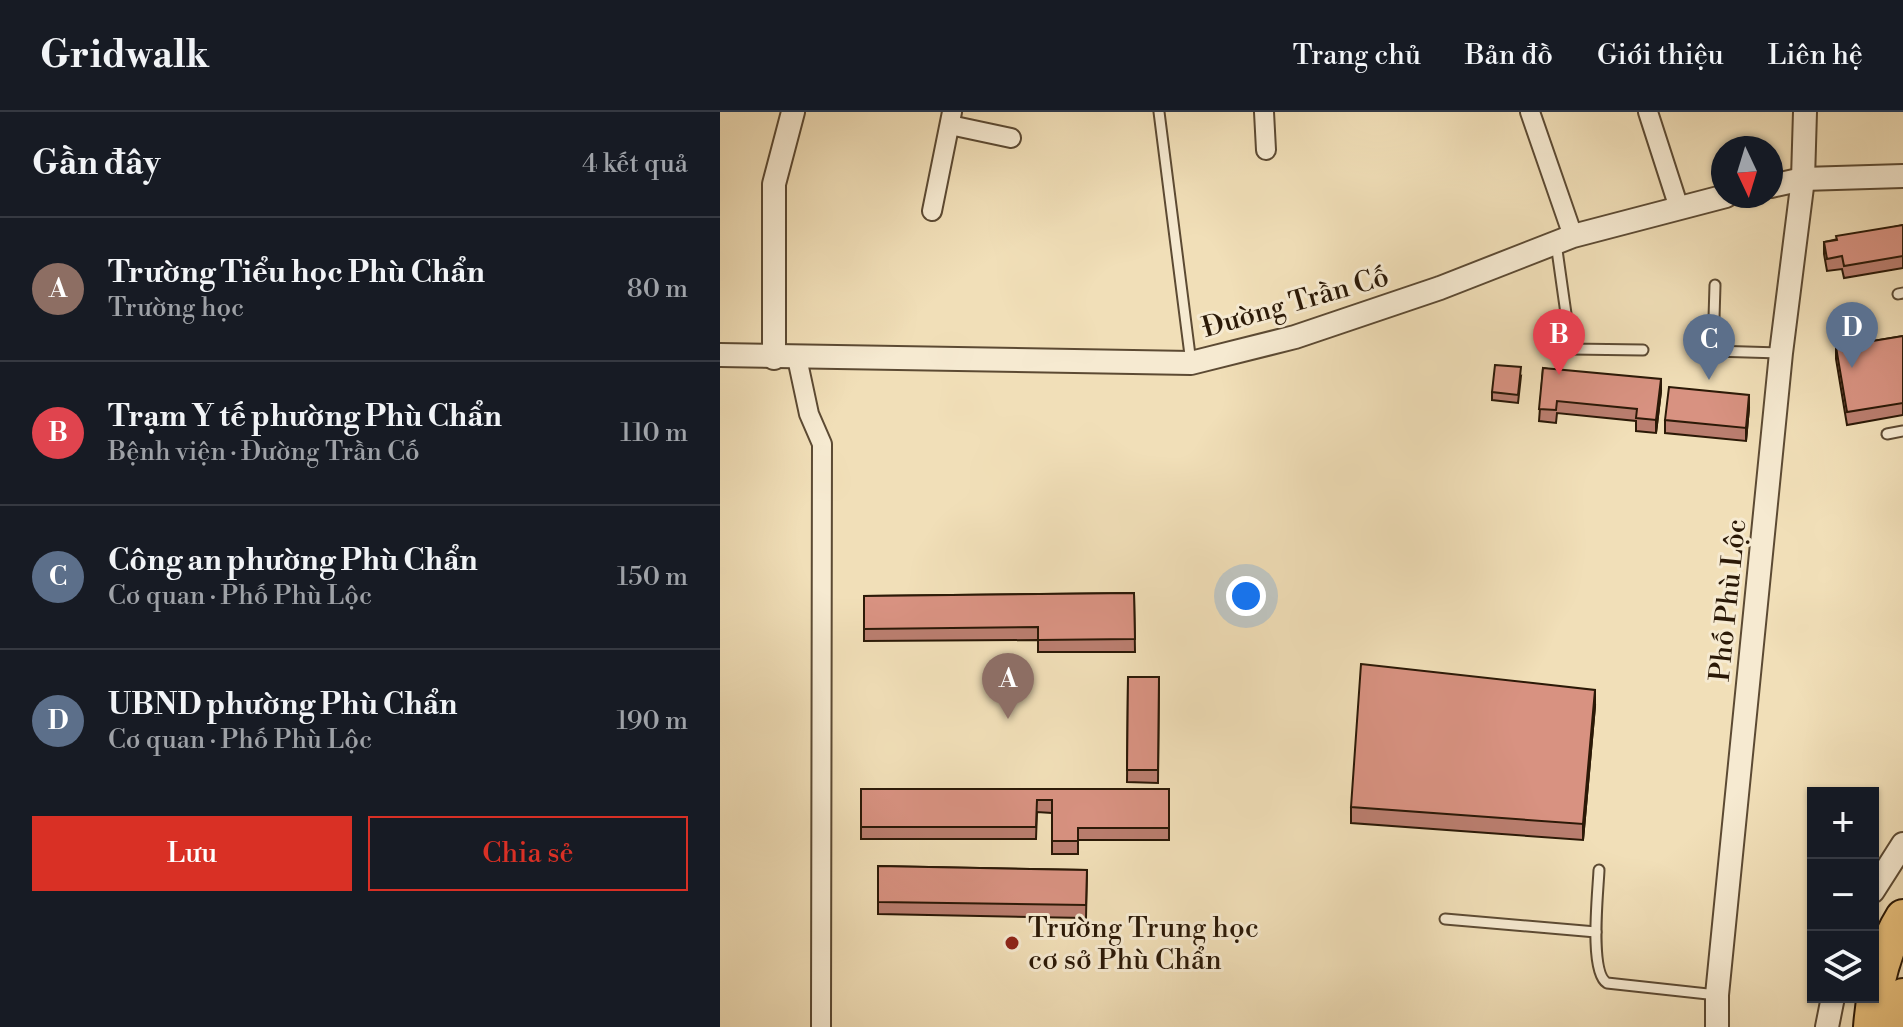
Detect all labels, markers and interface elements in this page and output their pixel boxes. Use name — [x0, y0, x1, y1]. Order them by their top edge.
text: Gridwalk — [40, 32, 209, 79]
text: Trang chủ — [1293, 38, 1421, 73]
text: Bản đồ — [1465, 38, 1553, 73]
text: Giới thiệu — [1597, 38, 1724, 73]
text: Liên hệ — [1768, 38, 1863, 73]
north arrow — [1711, 136, 1783, 208]
text: Gần đây — [32, 143, 160, 185]
text: 4 kết quả — [582, 148, 688, 180]
text: Trường Tiểu học Phù Chẩn — [108, 254, 485, 292]
street label: Đường Trần Cố — [1198, 259, 1393, 346]
text: A — [49, 273, 67, 305]
text: 80 m — [627, 273, 688, 305]
text: Trường học — [108, 292, 244, 324]
pin: D — [1826, 302, 1878, 368]
pin: B — [1533, 309, 1585, 375]
pin: C — [1683, 314, 1735, 380]
text: Trạm Y tế phường Phù Chẩn — [108, 398, 502, 436]
text: B — [48, 417, 68, 449]
text: 110 m — [620, 417, 688, 449]
text: Bệnh viện · Đường Trần Cố — [108, 436, 420, 468]
street label: Phố Phù Lộc — [1703, 517, 1754, 683]
text: Công an phường Phù Chẩn — [108, 542, 478, 580]
text: C — [49, 561, 67, 593]
text: 150 m — [617, 561, 688, 593]
your location — [1226, 576, 1266, 616]
text: Cơ quan · Phố Phù Lộc — [108, 580, 372, 612]
pin: A — [982, 653, 1034, 719]
text: UBND phường Phù Chẩn — [108, 686, 457, 724]
text: D — [48, 705, 68, 737]
text: 190 m — [617, 705, 688, 737]
text: Cơ quan · Phố Phù Lộc — [108, 724, 372, 756]
map controls — [1807, 787, 1879, 1003]
button: + — [1807, 787, 1879, 859]
button: Lưu — [32, 816, 352, 891]
button: Chia sẻ — [368, 816, 688, 891]
button: − — [1807, 859, 1879, 931]
place label: Trường Trung học cơ sở Phù Chẩn — [1028, 911, 1259, 978]
button: layers — [1807, 931, 1879, 1003]
marker: Trường Trung học cơ sở Phù Chẩn — [1003, 934, 1021, 952]

